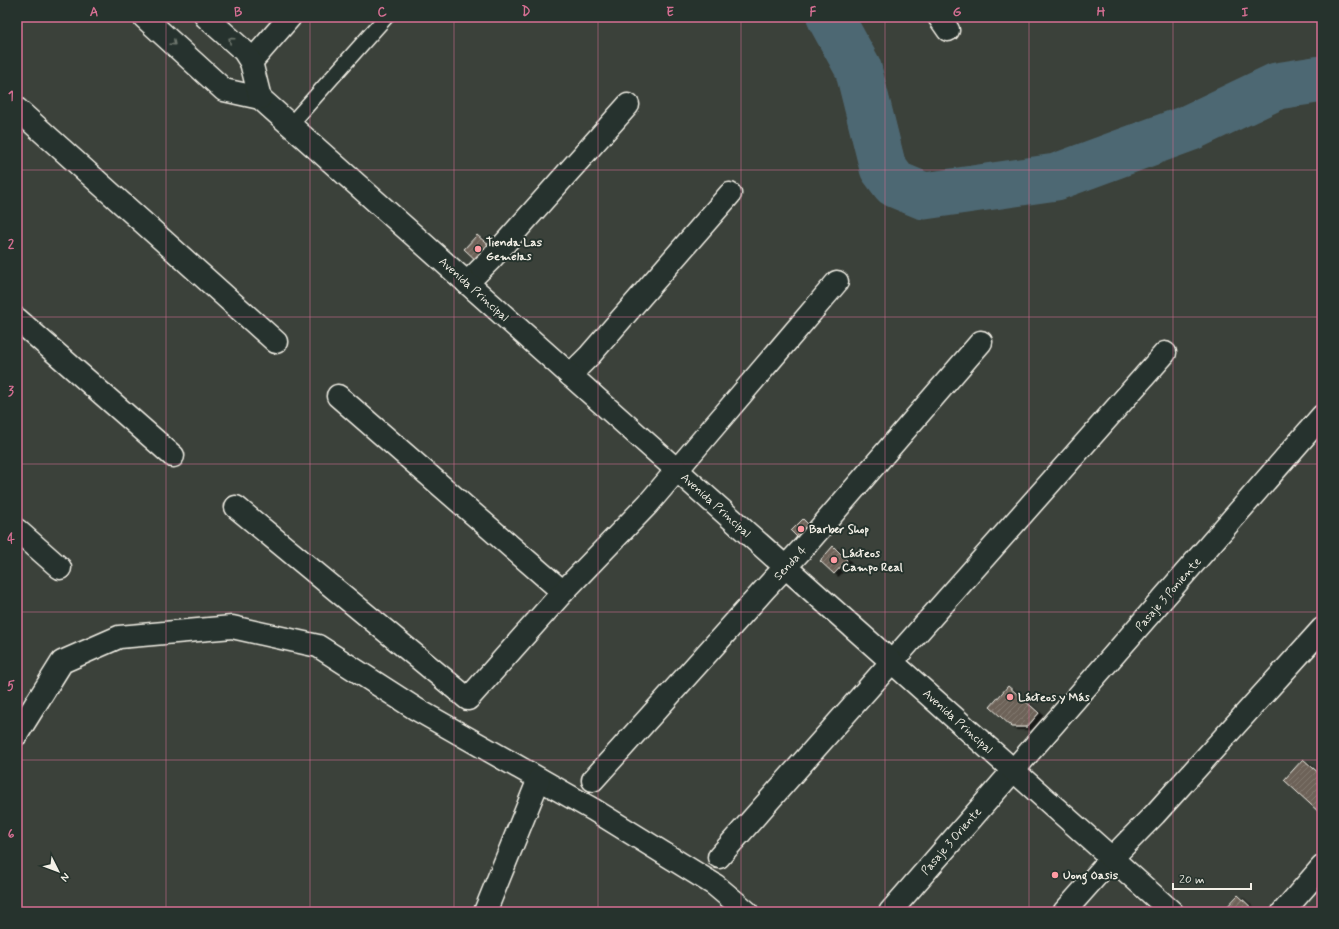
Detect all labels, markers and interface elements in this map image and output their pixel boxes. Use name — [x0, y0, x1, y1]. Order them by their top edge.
text: A — [90, 4, 98, 21]
text: B — [234, 4, 243, 21]
text: C — [377, 4, 387, 21]
text: D — [522, 4, 531, 21]
text: E — [666, 4, 674, 21]
text: F — [810, 4, 817, 21]
text: G — [953, 4, 962, 21]
text: H — [1097, 4, 1106, 21]
text: I — [1242, 4, 1249, 21]
one-way arrow — [228, 37, 236, 44]
one-way arrow — [168, 39, 176, 46]
text: 1 — [8, 88, 14, 105]
place label: Tienda Las Gemelas — [486, 235, 543, 265]
text: 2 — [8, 236, 15, 253]
marker: Tienda Las Gemelas — [473, 244, 483, 254]
street label: Avenida Principal — [435, 254, 512, 325]
text: 3 — [8, 383, 14, 400]
street label: Avenida Principal — [677, 470, 754, 541]
place label: Barber Shop — [809, 522, 869, 538]
marker: Barber Shop — [796, 524, 806, 534]
text: 4 — [7, 531, 15, 548]
street label: Senda 4 — [771, 543, 811, 584]
place label: Lácteos Campo Real — [842, 546, 903, 576]
street label: Pasaje 3 Poniente — [1132, 554, 1205, 635]
marker: Lácteos Campo Real — [829, 555, 839, 565]
text: 5 — [7, 678, 15, 695]
street label: Avenida Principal — [919, 686, 996, 757]
place label: Lácteos y Más — [1018, 690, 1090, 706]
marker: Lácteos y Más — [1005, 692, 1015, 702]
street label: Pasaje 3 Oriente — [918, 804, 986, 879]
text: 6 — [8, 826, 15, 843]
north arrow — [38, 851, 78, 891]
scale bar — [1173, 865, 1251, 891]
place label: Uong Oasis — [1063, 868, 1119, 885]
text: N — [57, 870, 72, 884]
marker: Uong Oasis — [1050, 870, 1060, 880]
text: 20 m — [1179, 872, 1205, 888]

